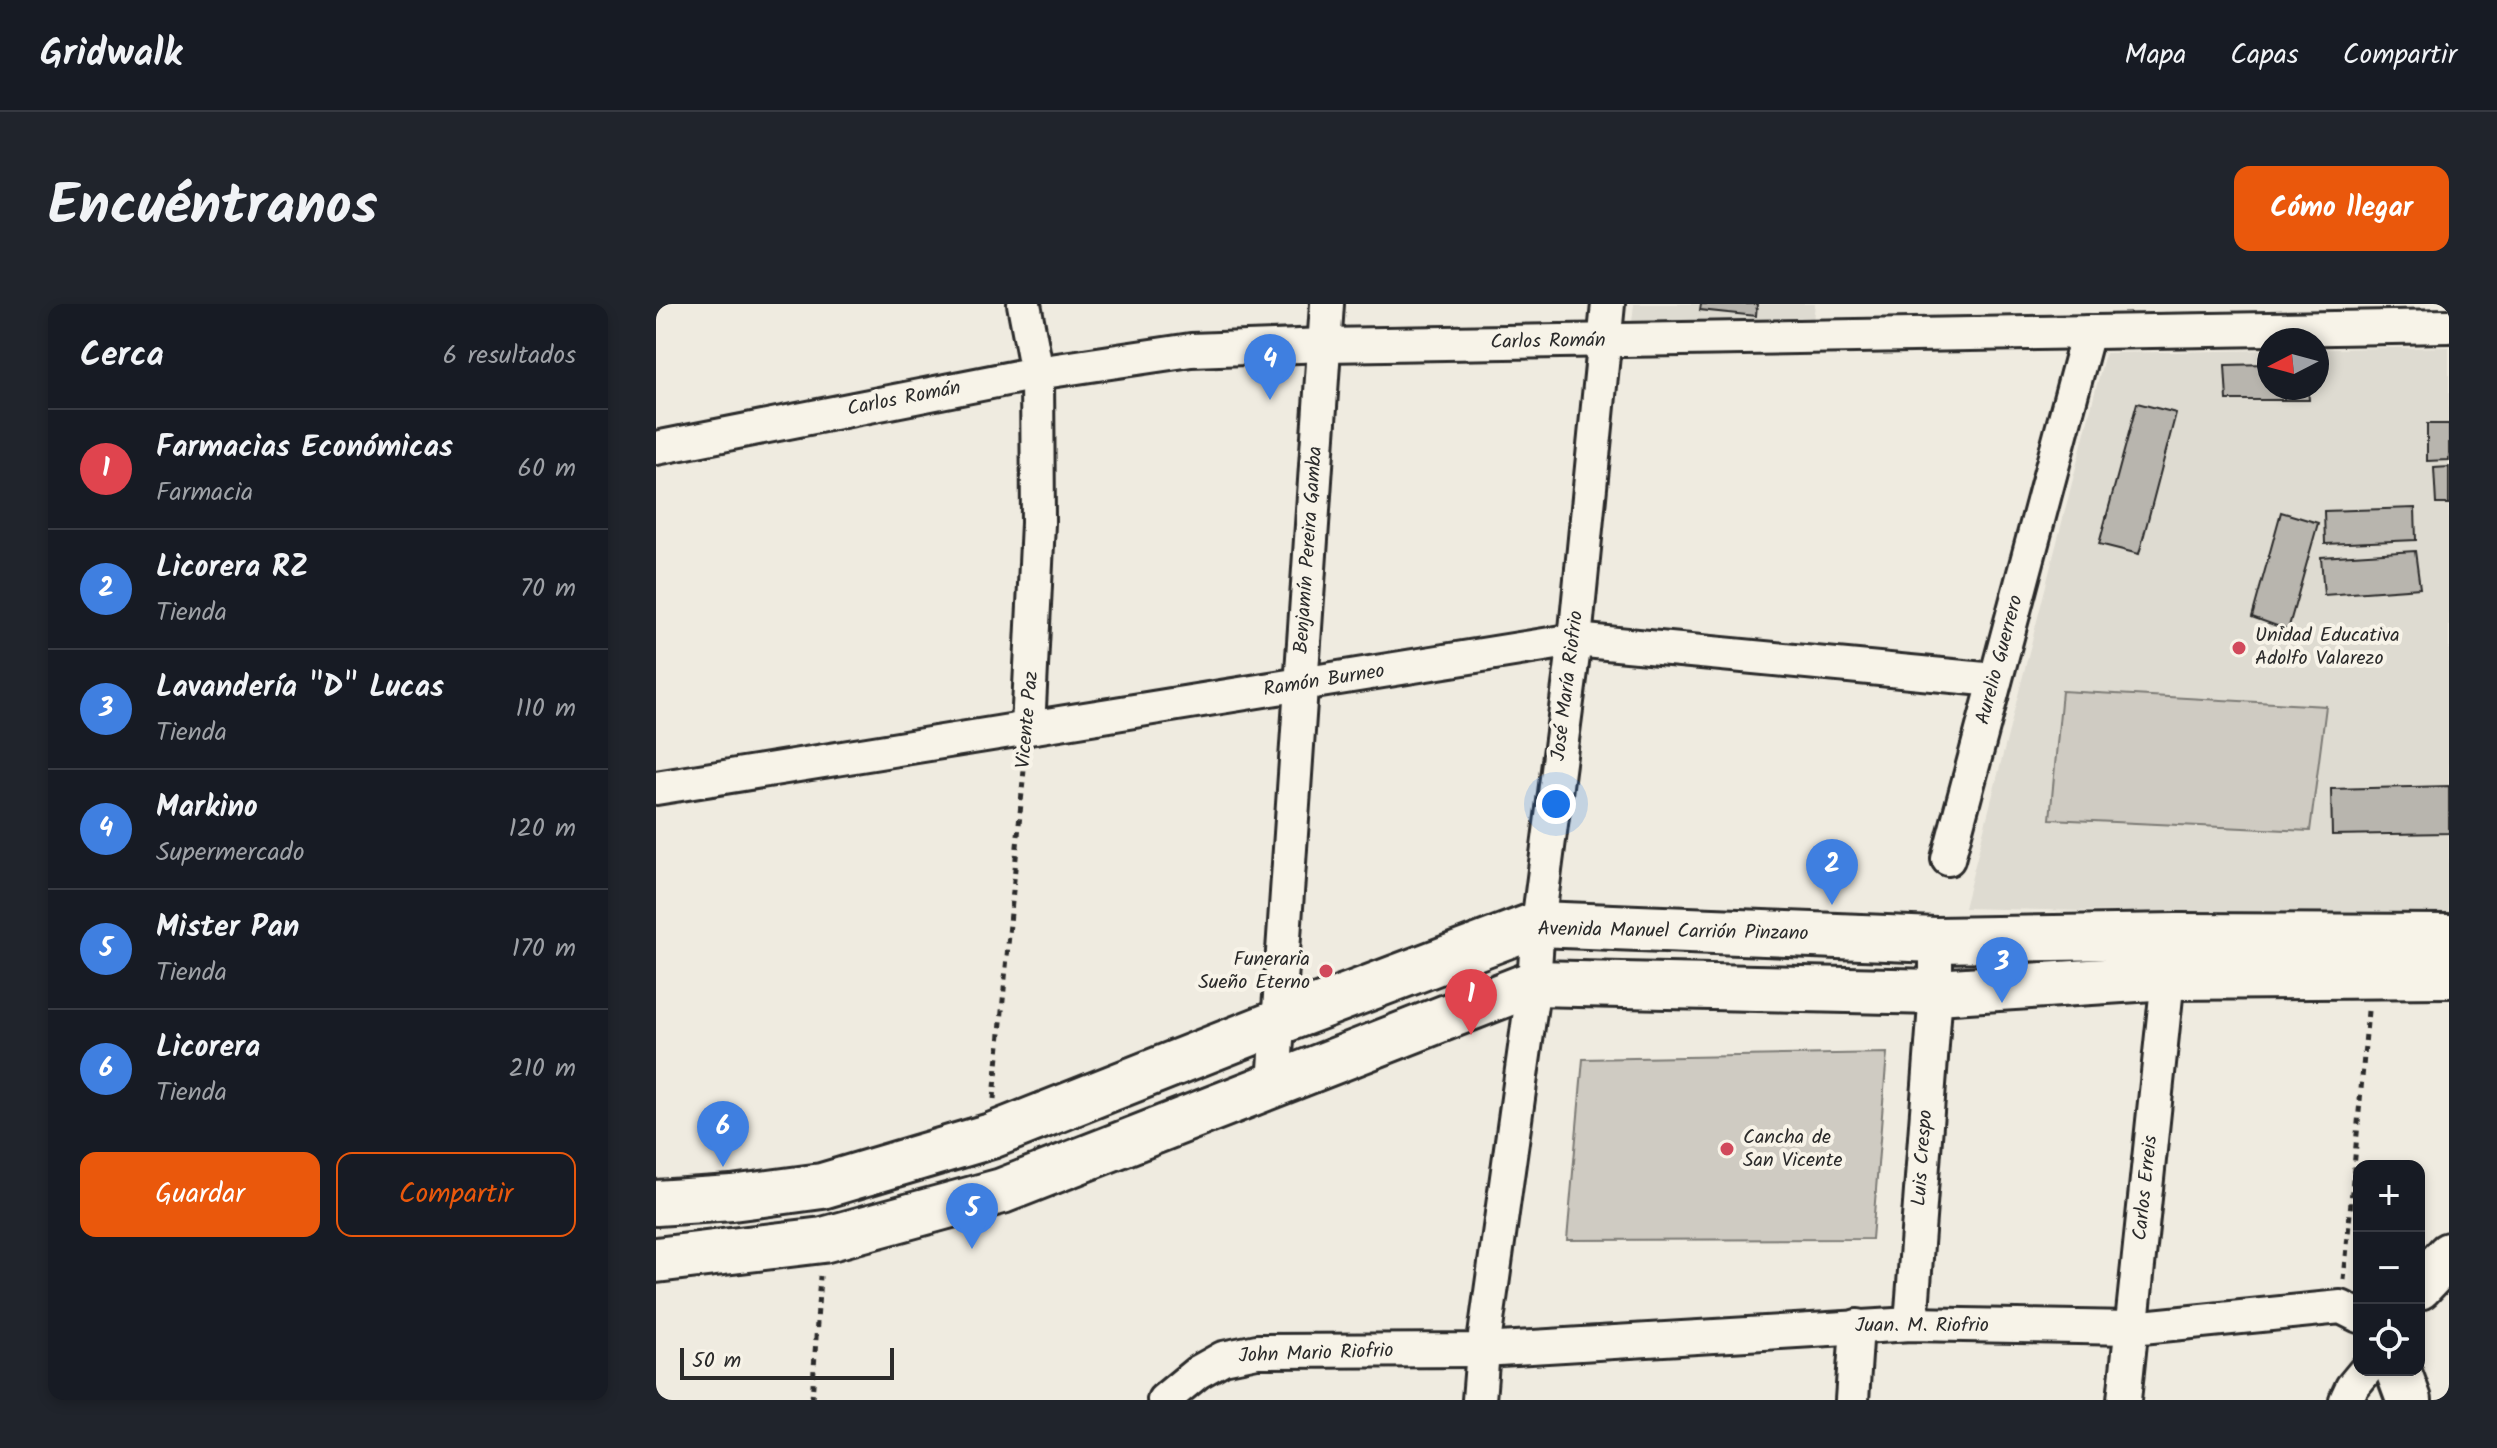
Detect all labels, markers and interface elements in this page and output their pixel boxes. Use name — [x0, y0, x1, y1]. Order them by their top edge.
text: Gridwalk — [40, 25, 182, 85]
text: Mapa — [2125, 33, 2186, 78]
text: Capas — [2230, 33, 2299, 78]
text: Compartir — [2343, 33, 2457, 78]
text: Encuéntranos — [48, 163, 378, 253]
button: Cómo llegar — [2234, 166, 2449, 251]
street label: Carlos Román — [1490, 325, 1606, 359]
north arrow — [2257, 328, 2329, 400]
text: Cerca — [80, 329, 164, 383]
pin: 4 — [1244, 334, 1296, 400]
text: 6 resultados — [443, 335, 576, 377]
street label: Carlos Román — [844, 372, 964, 426]
text: Farmacias Económicas — [156, 424, 453, 472]
street label: Benjamín Pereira Gamba — [1286, 445, 1332, 655]
text: 1 — [102, 448, 110, 490]
text: 60 m — [517, 448, 576, 490]
text: Farmacia — [156, 472, 253, 514]
text: Licorera RZ — [156, 544, 309, 592]
text: 2 — [98, 568, 114, 610]
text: 70 m — [520, 568, 576, 610]
text: Tienda — [156, 592, 227, 634]
street label: Aurelio Guerrero — [1967, 592, 2033, 728]
street label: José María Riofrio — [1543, 609, 1593, 763]
place label: Unidad Educativa Adolfo Valarezo — [2255, 620, 2400, 675]
marker: Unidad Educativa Adolfo Valarezo — [2230, 639, 2248, 657]
street label: Ramón Burneo — [1261, 656, 1387, 706]
text: Lavandería "D" Lucas — [156, 664, 444, 712]
street label: Vicente Paz — [1008, 670, 1048, 770]
text: 3 — [99, 688, 113, 730]
text: 110 m — [516, 688, 576, 730]
text: Tienda — [156, 712, 227, 754]
text: Markino — [156, 784, 258, 832]
your location — [1536, 784, 1576, 824]
text: 4 — [99, 808, 113, 850]
text: 120 m — [509, 808, 576, 850]
text: Supermercado — [156, 832, 305, 874]
pin: 2 — [1806, 839, 1858, 905]
text: Mister Pan — [156, 904, 299, 952]
street label: Avenida Manuel Carrión Pinzano — [1537, 914, 1809, 950]
text: 5 — [99, 928, 113, 970]
text: 170 m — [512, 928, 576, 970]
pin: 3 — [1976, 937, 2028, 1003]
place label: Funeraria Sueño Eterno — [1198, 944, 1310, 999]
text: Tienda — [156, 952, 227, 994]
marker: Funeraria Sueño Eterno — [1317, 962, 1335, 980]
pin: 1 — [1445, 969, 1497, 1035]
text: Licorera — [156, 1024, 260, 1072]
text: 6 — [99, 1048, 113, 1090]
text: 210 m — [509, 1048, 576, 1090]
text: Tienda — [156, 1072, 227, 1114]
pin: 6 — [697, 1101, 749, 1167]
street label: Luis Crespo — [1904, 1109, 1942, 1207]
place label: Cancha de San Vicente — [1743, 1122, 1842, 1177]
street label: Carlos Erreis — [2125, 1133, 2167, 1242]
marker: Cancha de San Vicente — [1718, 1140, 1736, 1158]
button: Guardar — [80, 1152, 320, 1237]
button: Compartir — [336, 1152, 576, 1237]
map controls — [2353, 1160, 2425, 1376]
button: + — [2353, 1160, 2425, 1232]
pin: 5 — [946, 1183, 998, 1249]
button: − — [2353, 1232, 2425, 1304]
button: locate — [2353, 1304, 2425, 1376]
street label: Juan. M. Riofrio — [1855, 1310, 1989, 1342]
street label: John Mario Riofrio — [1238, 1335, 1394, 1373]
scale bar — [680, 1344, 894, 1380]
text: 50 m — [692, 1344, 741, 1379]

